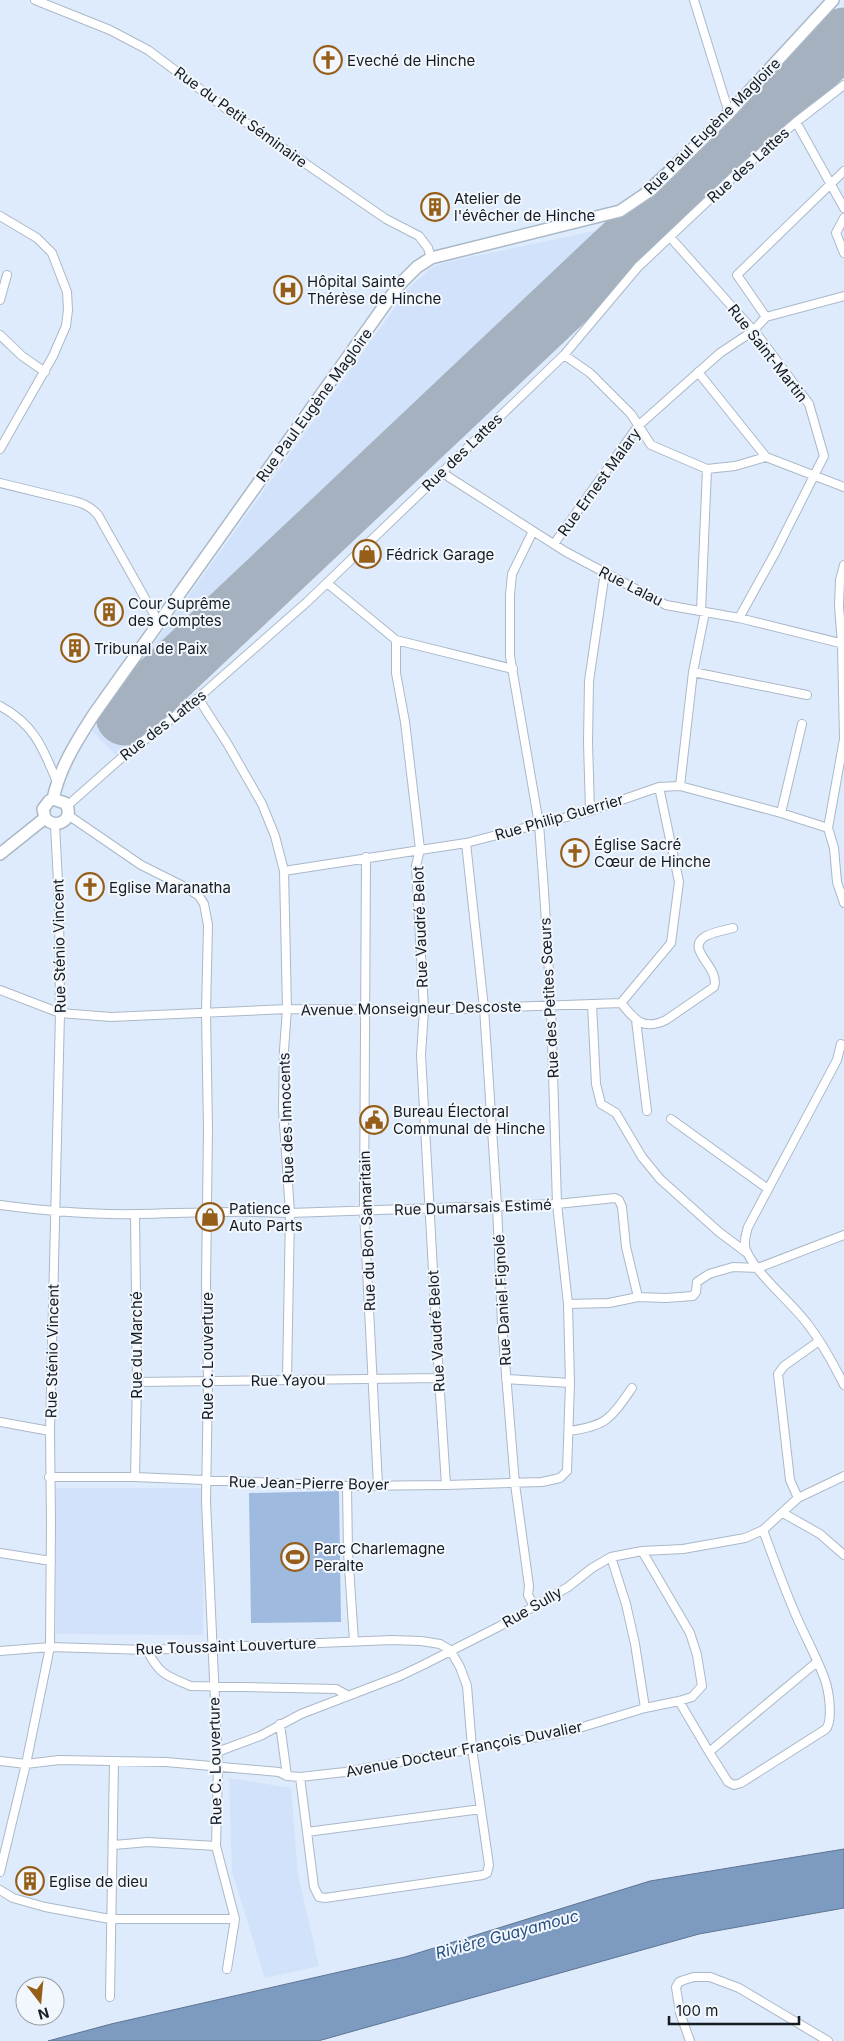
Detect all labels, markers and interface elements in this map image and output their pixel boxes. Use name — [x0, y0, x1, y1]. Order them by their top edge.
church icon: Eveché de Hinche — [313, 45, 343, 75]
place label: Eveché de Hinche — [347, 51, 475, 70]
street label: Rue Paul Eugène Magloire — [640, 54, 784, 198]
street label: Rue du Petit Séminaire — [171, 62, 311, 172]
street label: Rue des Lattes — [703, 123, 793, 207]
place label: Atelier de l'évêcher de Hinche — [454, 189, 595, 225]
building icon: Atelier de l'évêcher de Hinche — [420, 192, 450, 222]
place label: Hôpital Sainte Thérèse de Hinche — [307, 272, 441, 308]
hospital icon: Hôpital Sainte Thérèse de Hinche — [273, 275, 303, 305]
street label: Rue Saint-Martin — [724, 300, 812, 406]
street label: Rue Paul Eugène Magloire — [252, 324, 376, 486]
street label: Rue des Lattes — [418, 409, 506, 495]
street label: Rue Ernest Malary — [553, 424, 645, 540]
shop icon: Fédrick Garage — [352, 539, 382, 569]
place label: Fédrick Garage — [386, 545, 494, 564]
street label: Rue Lalau — [596, 562, 666, 610]
place label: Cour Suprême des Comptes — [128, 594, 230, 630]
building icon: Cour Suprême des Comptes — [94, 597, 124, 627]
building icon: Tribunal de Paix — [60, 633, 90, 663]
place label: Tribunal de Paix — [94, 639, 208, 658]
street label: Rue des Lattes — [116, 685, 210, 765]
street label: Rue Philip Guerrier — [493, 789, 626, 844]
place label: Église Sacré Cœur de Hinche — [594, 835, 711, 871]
church icon: Église Sacré Cœur de Hinche — [560, 838, 590, 868]
street label: Rue Vaudré Belot — [408, 866, 432, 988]
church icon: Eglise Maranatha — [75, 872, 105, 902]
place label: Eglise Maranatha — [109, 878, 231, 897]
street label: Rue Sténio Vincent — [48, 879, 70, 1013]
street label: Rue des Petites Sœurs — [535, 917, 563, 1079]
street label: Avenue Monseigneur Descoste — [301, 997, 521, 1019]
street label: Rue des Innocents — [274, 1052, 298, 1184]
place label: Bureau Électoral Communal de Hinche — [393, 1102, 545, 1138]
public building icon: Bureau Électoral Communal de Hinche — [359, 1105, 389, 1135]
street label: Rue du Bon Samaritain — [355, 1150, 379, 1312]
street label: Rue Dumarsais Estimé — [394, 1195, 552, 1219]
place label: Patience Auto Parts — [229, 1199, 303, 1235]
shop icon: Patience Auto Parts — [195, 1202, 225, 1232]
street label: Rue Daniel Fignolé — [489, 1234, 515, 1366]
street label: Rue Vaudré Belot — [423, 1269, 449, 1392]
street label: Rue Sténio Vincent — [41, 1284, 63, 1418]
street label: Rue du Marché — [127, 1291, 146, 1399]
street label: Rue C. Louverture — [198, 1292, 217, 1420]
street label: Rue Yayou — [250, 1370, 326, 1390]
street label: Rue Jean-Pierre Boyer — [229, 1472, 390, 1494]
place label: Parc Charlemagne Peralte — [314, 1539, 445, 1575]
sports icon: Parc Charlemagne Peralte — [280, 1542, 310, 1572]
street label: Rue Sully — [499, 1582, 566, 1632]
street label: Rue Toussaint Louverture — [135, 1633, 317, 1659]
street label: Rue C. Louverture — [204, 1697, 226, 1825]
street label: Avenue Docteur François Duvalier — [344, 1717, 584, 1781]
building icon: Eglise de dieu — [15, 1866, 45, 1896]
place label: Eglise de dieu — [49, 1872, 148, 1891]
water label: Rivière Guayamouc — [433, 1905, 581, 1963]
north arrow — [15, 1976, 65, 2026]
scale bar — [669, 1994, 799, 2026]
text: 100 m — [676, 2001, 718, 2020]
text: N — [36, 2004, 51, 2024]

